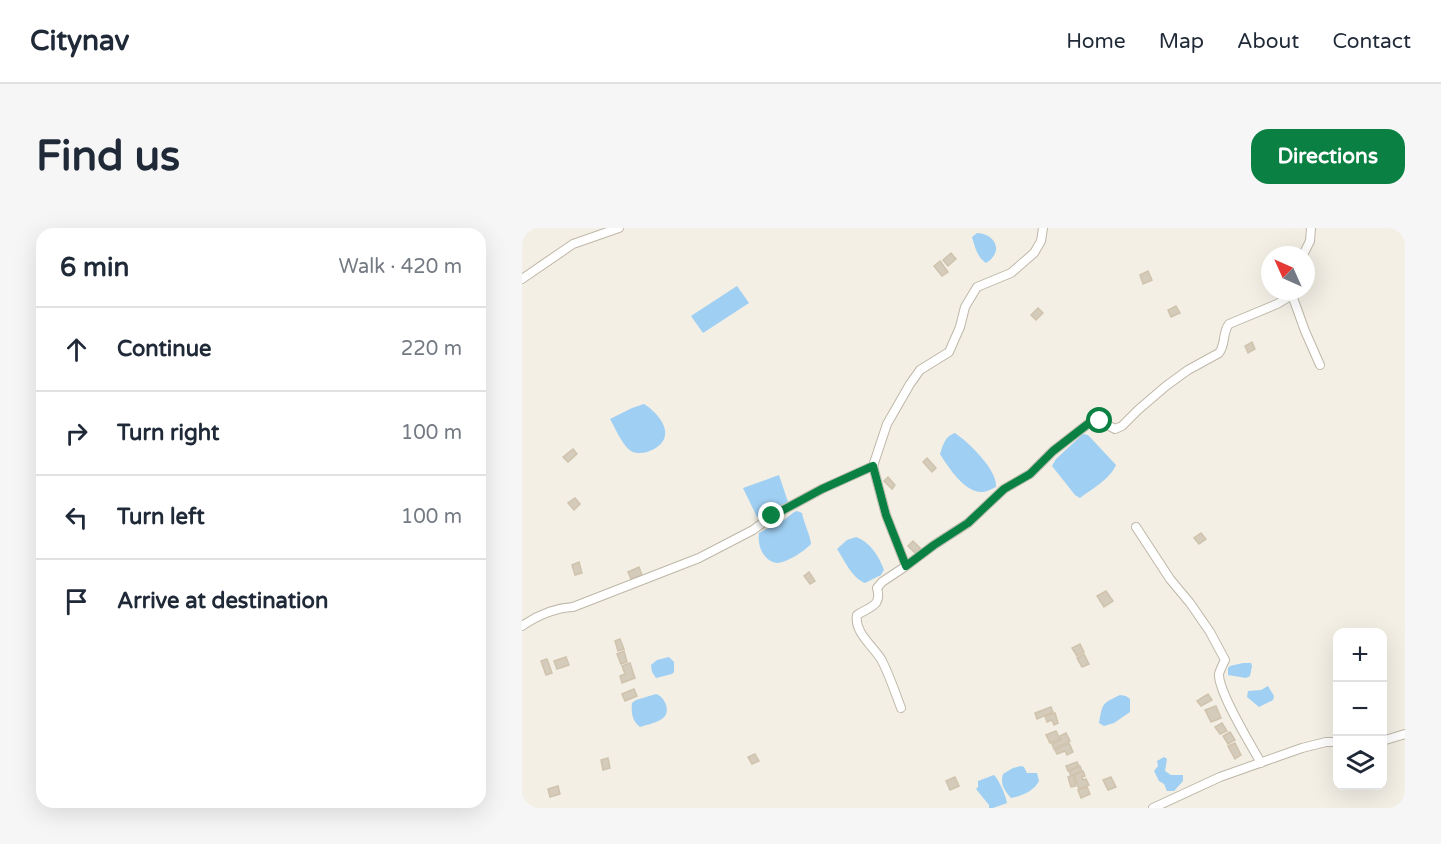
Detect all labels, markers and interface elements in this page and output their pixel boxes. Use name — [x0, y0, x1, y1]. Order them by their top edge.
text: Citynav — [30, 24, 129, 58]
text: Home — [1066, 29, 1126, 54]
text: Map — [1159, 29, 1204, 54]
text: About — [1237, 29, 1299, 54]
text: Contact — [1332, 29, 1411, 54]
button: Directions — [1251, 129, 1405, 184]
text: Find us — [36, 131, 180, 182]
north arrow — [1261, 246, 1315, 300]
text: 6 min — [60, 252, 129, 283]
text: Walk · 420 m — [339, 255, 462, 279]
icon: ahead — [60, 333, 93, 366]
text: Continue — [117, 336, 212, 362]
text: 220 m — [401, 337, 462, 361]
route start — [1086, 407, 1112, 433]
icon: right — [60, 417, 93, 450]
text: Turn right — [117, 420, 219, 446]
text: 100 m — [401, 421, 462, 445]
icon: left — [60, 501, 93, 534]
route end — [758, 502, 784, 528]
text: Turn left — [117, 504, 205, 530]
text: 100 m — [401, 505, 462, 529]
icon: arrive — [60, 585, 93, 618]
text: Arrive at destination — [117, 588, 328, 614]
map controls — [1333, 628, 1387, 790]
button: + — [1333, 628, 1387, 682]
button: − — [1333, 682, 1387, 736]
button: layers — [1333, 736, 1387, 790]

